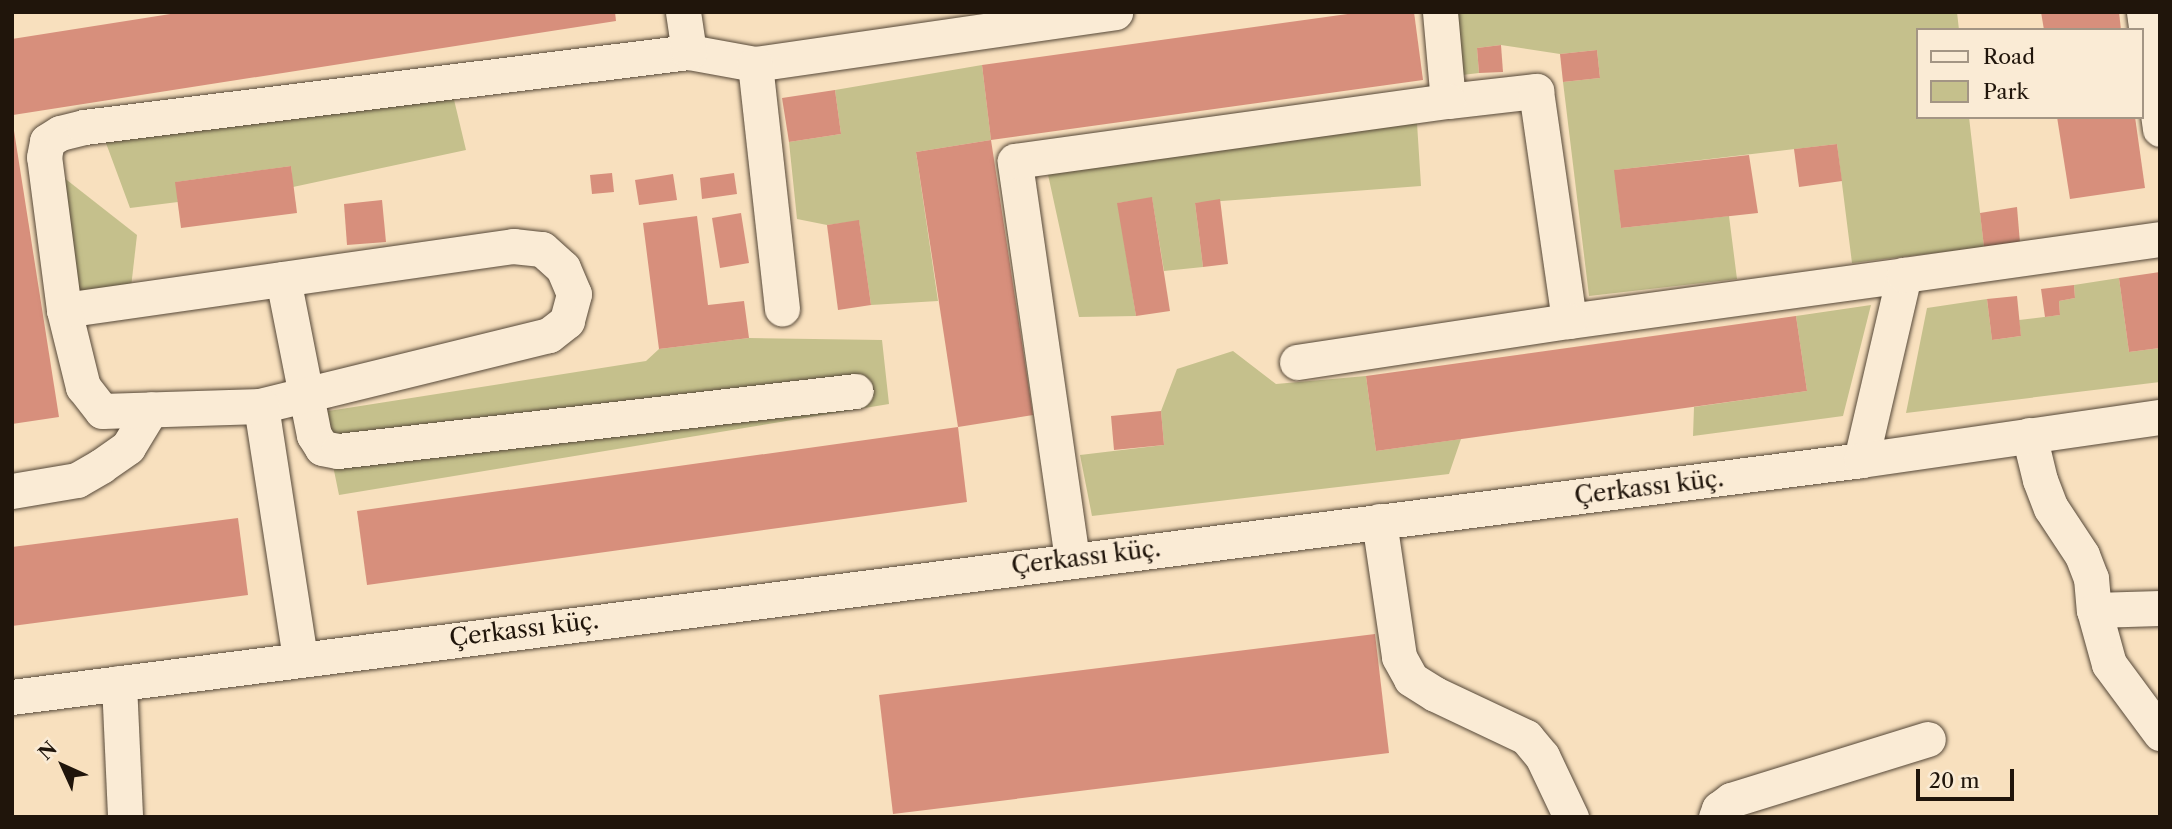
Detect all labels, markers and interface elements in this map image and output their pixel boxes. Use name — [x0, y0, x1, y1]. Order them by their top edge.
legend — [1916, 28, 2144, 119]
text: Road — [1983, 44, 2035, 69]
text: Park — [1983, 79, 2029, 104]
street label: Çerkassı küç. — [1573, 464, 1725, 510]
street label: Çerkassı küç. — [1010, 534, 1162, 580]
street label: Çerkassı küç. — [448, 606, 600, 652]
north arrow — [28, 731, 98, 801]
text: N — [34, 737, 62, 765]
scale bar — [1920, 756, 2018, 800]
text: 20 m — [1929, 768, 1980, 793]

